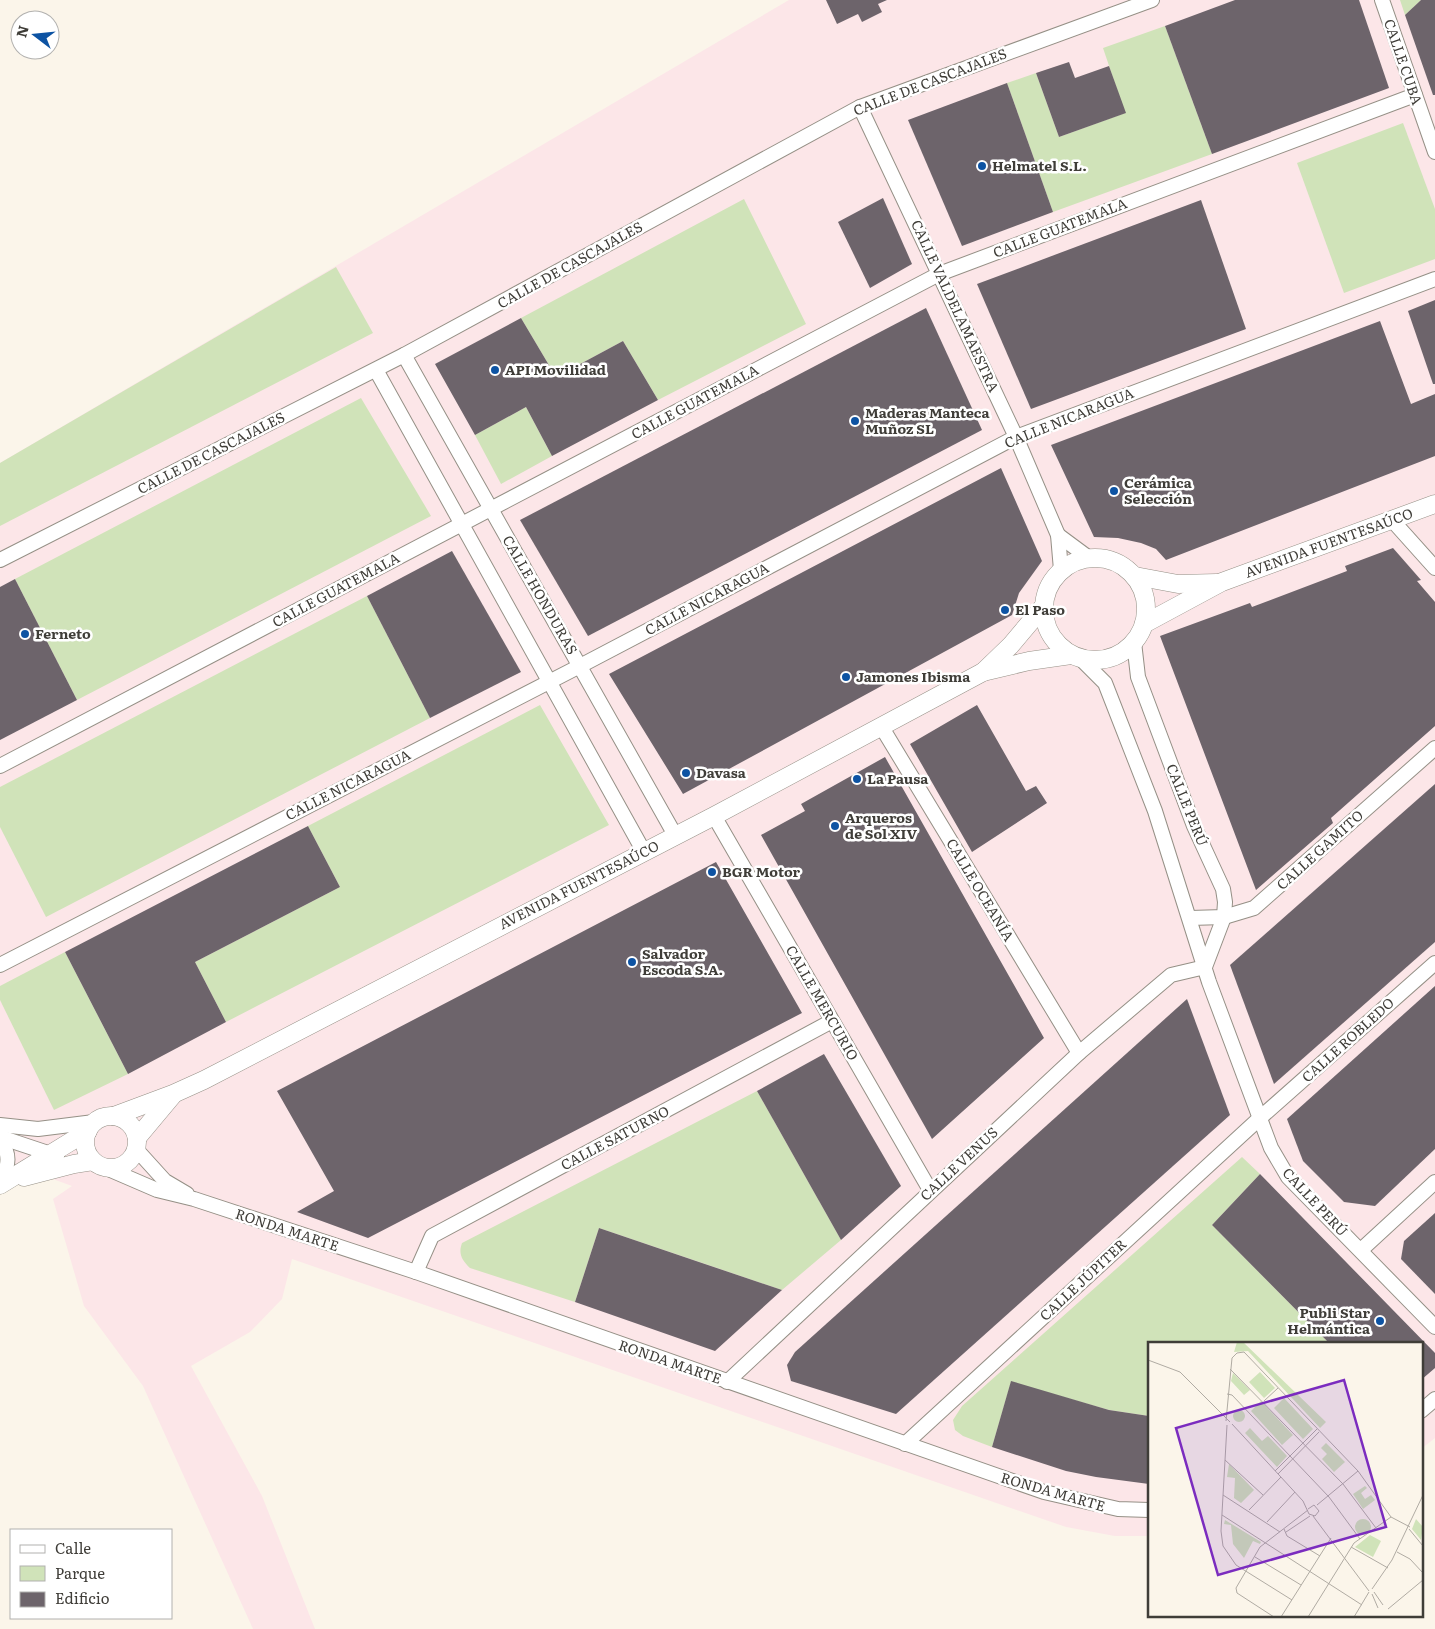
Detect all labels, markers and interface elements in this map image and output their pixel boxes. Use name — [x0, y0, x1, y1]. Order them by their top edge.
north arrow — [10, 10, 60, 60]
street label: CALLE CUBA — [1380, 16, 1428, 108]
text: N — [10, 22, 33, 40]
street label: CALLE DE CASCAJALES — [850, 43, 1009, 120]
place label: Helmatel S.L. — [992, 155, 1087, 175]
marker: Helmatel S.L. — [976, 160, 988, 172]
street label: CALLE GUATEMALA — [990, 192, 1130, 262]
street label: CALLE DE CASCAJALES — [493, 216, 646, 312]
street label: CALLE VALDELAMAESTRA — [907, 216, 1005, 396]
place label: API Movilidad — [505, 359, 606, 379]
street label: CALLE GUATEMALA — [627, 359, 762, 443]
marker: API Movilidad — [489, 364, 501, 376]
street label: CALLE NICARAGUA — [1001, 382, 1137, 452]
place label: Maderas Manteca Muñoz SL — [865, 402, 990, 438]
street label: CALLE DE CASCAJALES — [133, 406, 288, 498]
marker: Maderas Manteca Muñoz SL — [849, 415, 861, 427]
place label: Cerámica Selección — [1124, 472, 1193, 508]
marker: Cerámica Selección — [1108, 485, 1120, 497]
street label: AVENIDA FUENTESAÚCO — [1242, 502, 1415, 582]
street label: CALLE HONDURAS — [499, 531, 583, 658]
street label: CALLE GUATEMALA — [268, 547, 403, 631]
street label: CALLE NICARAGUA — [641, 557, 773, 639]
place label: El Paso — [1015, 599, 1065, 619]
marker: El Paso — [999, 604, 1011, 616]
place label: Ferneto — [35, 623, 91, 643]
marker: Ferneto — [19, 628, 31, 640]
place label: Jamones Ibisma — [856, 666, 971, 686]
marker: Jamones Ibisma — [840, 671, 852, 683]
street label: CALLE NICARAGUA — [282, 744, 414, 824]
street label: CALLE PERÚ — [1162, 760, 1214, 849]
place label: Davasa — [696, 762, 747, 782]
marker: Davasa — [680, 767, 692, 779]
place label: La Pausa — [867, 768, 929, 788]
marker: La Pausa — [851, 773, 863, 785]
street label: CALLE GAMITO — [1271, 805, 1367, 894]
place label: Arqueros de Sol XIV — [845, 807, 917, 843]
marker: Arqueros de Sol XIV — [829, 820, 841, 832]
street label: CALLE OCEANÍA — [942, 834, 1020, 945]
street label: AVENIDA FUENTESAÚCO — [495, 835, 662, 933]
place label: BGR Motor — [722, 861, 800, 881]
marker: BGR Motor — [706, 866, 718, 878]
street label: CALLE MERCURIO — [782, 941, 864, 1064]
place label: Salvador Escoda S.A. — [642, 943, 723, 979]
marker: Salvador Escoda S.A. — [626, 956, 638, 968]
street label: CALLE ROBLEDO — [1297, 992, 1398, 1086]
street label: CALLE SATURNO — [557, 1100, 672, 1174]
street label: CALLE VENUS — [915, 1122, 1002, 1205]
street label: CALLE PERÚ — [1279, 1163, 1353, 1240]
street label: RONDA MARTE — [233, 1203, 342, 1255]
street label: CALLE JÚPITER — [1035, 1234, 1130, 1325]
place label: Publi Star Helmántica — [1287, 1302, 1371, 1338]
marker: Publi Star Helmántica — [1374, 1315, 1386, 1327]
street label: RONDA MARTE — [616, 1334, 725, 1388]
inset map — [1148, 1342, 1422, 1616]
street label: RONDA MARTE — [999, 1467, 1108, 1516]
legend — [10, 1529, 172, 1619]
text: Calle — [55, 1536, 91, 1559]
text: Parque — [55, 1561, 105, 1584]
text: Edificio — [55, 1586, 110, 1609]

